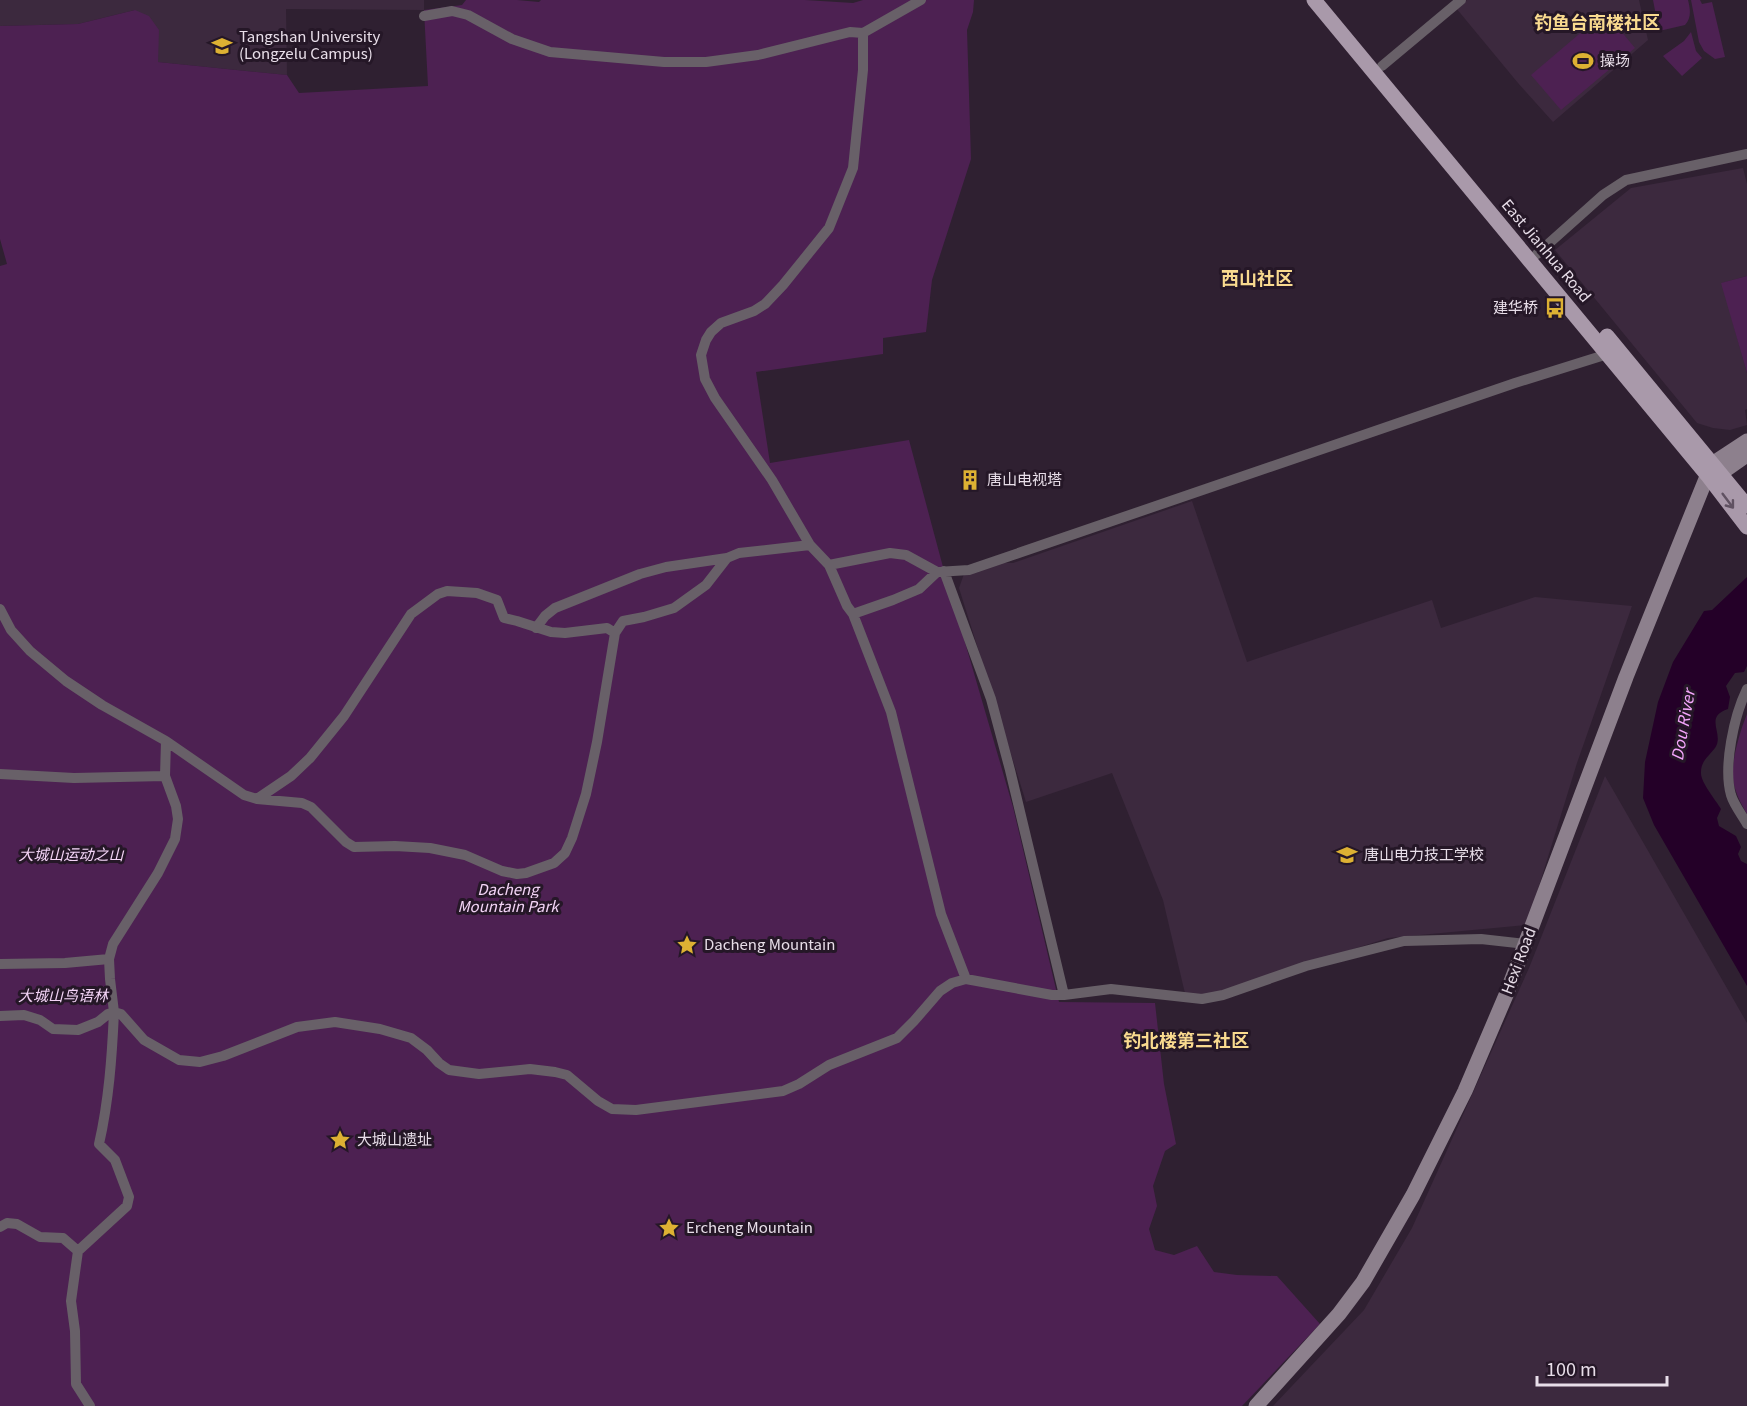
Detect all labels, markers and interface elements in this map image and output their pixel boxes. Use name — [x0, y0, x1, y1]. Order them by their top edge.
district label: 钓鱼台南楼社区 — [1534, 8, 1660, 34]
place label: Tangshan University (Longzelu Campus) — [239, 25, 380, 63]
school or university icon: Tangshan University (Longzelu Campus) — [210, 34, 234, 58]
sports icon: 操场 — [1571, 49, 1595, 73]
place label: 操场 — [1600, 49, 1630, 70]
street label: East Jianhua Road — [1498, 194, 1597, 306]
district label: 西山社区 — [1221, 264, 1293, 290]
place label: 建华桥 — [1493, 296, 1538, 317]
bus stop icon: 建华桥 — [1543, 296, 1567, 320]
building icon: 唐山电视塔 — [958, 468, 982, 492]
place label: 唐山电视塔 — [987, 468, 1062, 489]
one-way arrow — [1721, 493, 1734, 509]
water label: Dou River — [1664, 685, 1701, 762]
park label: 大城山运动之山 — [18, 843, 124, 864]
school or university icon: 唐山电力技工学校 — [1335, 843, 1359, 867]
place label: 唐山电力技工学校 — [1364, 843, 1484, 864]
park label: Dacheng Mountain Park — [457, 878, 560, 916]
street label: Hexi Road — [1495, 924, 1540, 997]
place icon: Dacheng Mountain — [675, 933, 699, 957]
place label: Dacheng Mountain — [704, 933, 835, 954]
park label: 大城山鸟语林 — [18, 984, 110, 1005]
district label: 钓北楼第三社区 — [1123, 1026, 1249, 1052]
place icon: 大城山遗址 — [328, 1128, 352, 1152]
place label: 大城山遗址 — [357, 1128, 432, 1149]
place icon: Ercheng Mountain — [657, 1216, 681, 1240]
place label: Ercheng Mountain — [686, 1216, 813, 1237]
scale bar — [1537, 1349, 1668, 1387]
text: 100 m — [1546, 1355, 1597, 1381]

